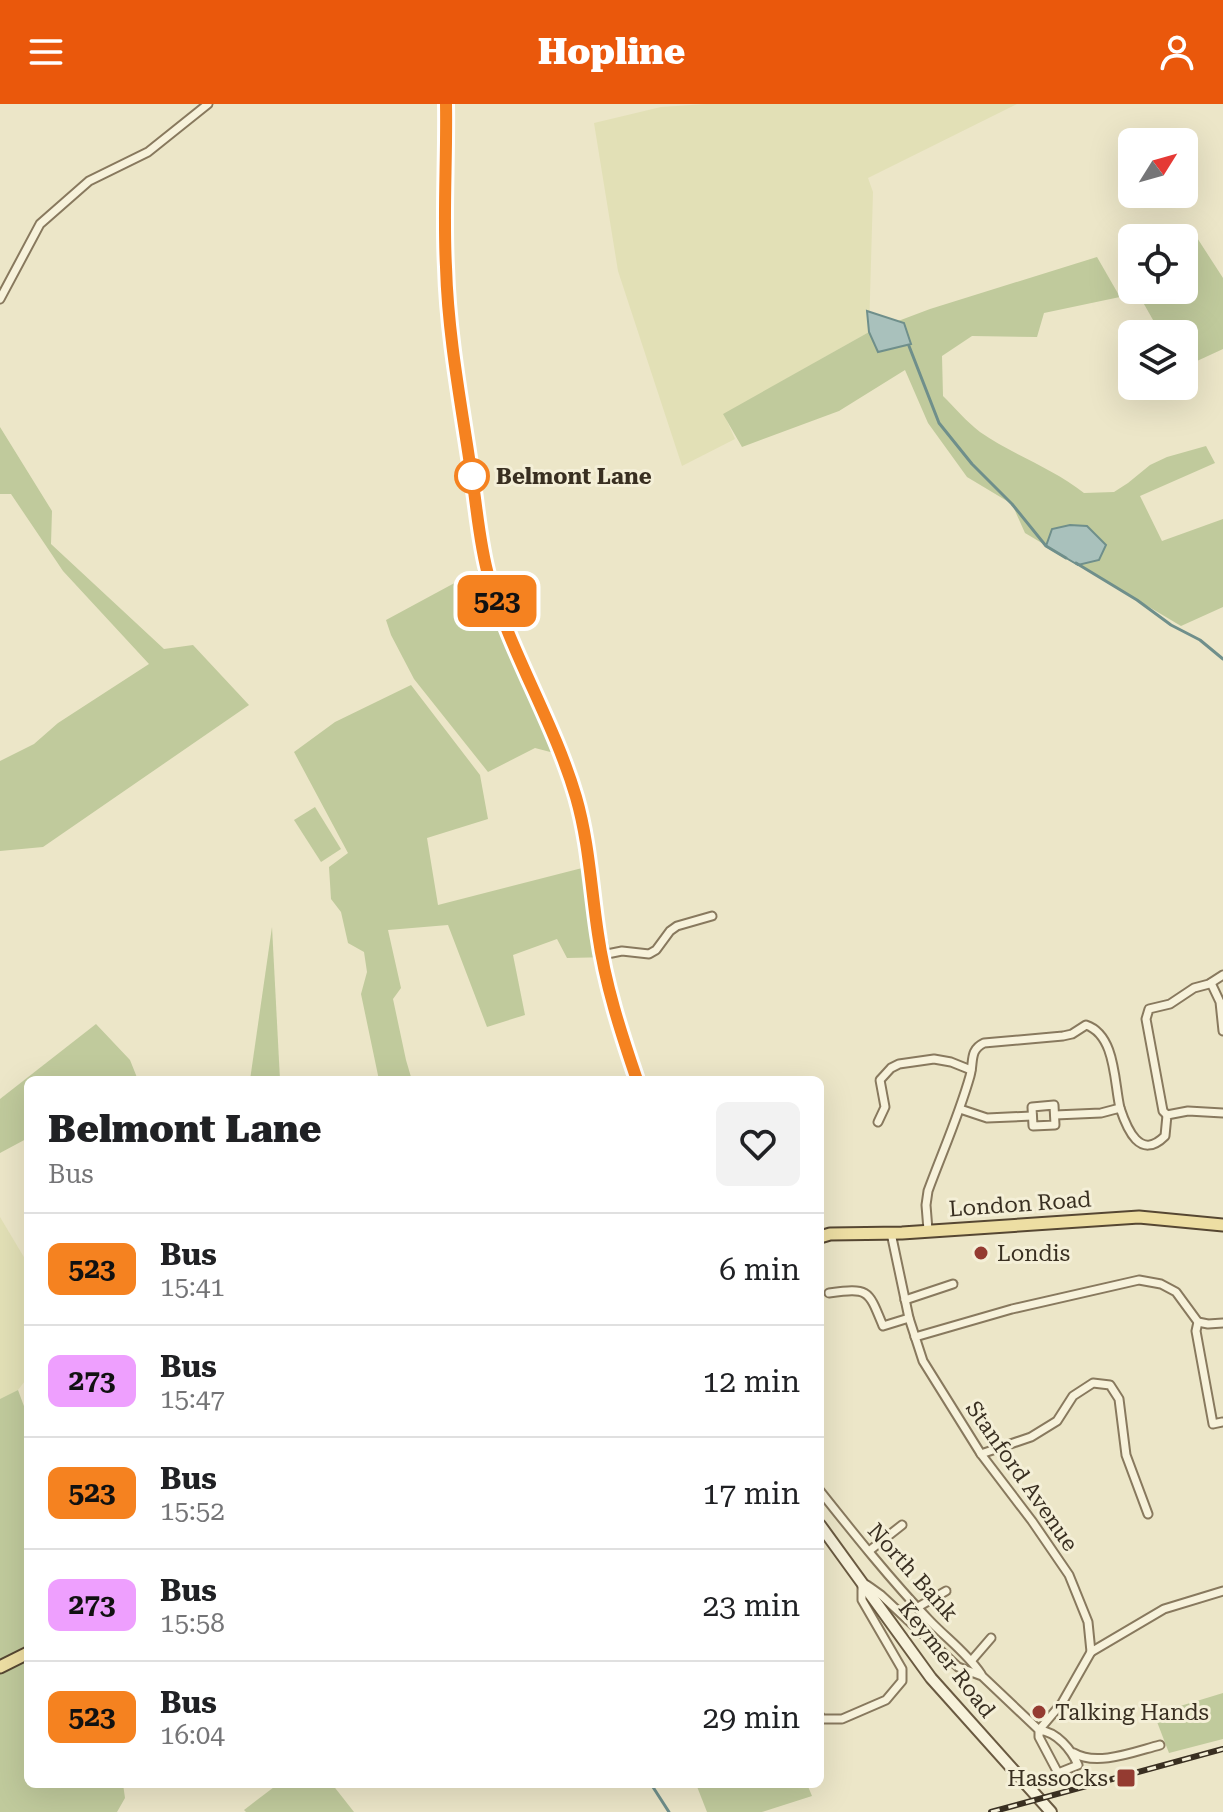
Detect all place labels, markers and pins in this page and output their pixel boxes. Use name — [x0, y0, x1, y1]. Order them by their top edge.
marker: Belmont Lane — [455, 459, 489, 493]
place label: Belmont Lane — [496, 464, 652, 489]
place label: Londis — [997, 1241, 1070, 1266]
marker: Londis — [972, 1244, 990, 1262]
place label: Talking Hands — [1055, 1700, 1209, 1725]
marker: Talking Hands — [1030, 1703, 1048, 1721]
place label: Hassocks — [1007, 1766, 1108, 1791]
marker: Hassocks — [1115, 1767, 1137, 1789]

